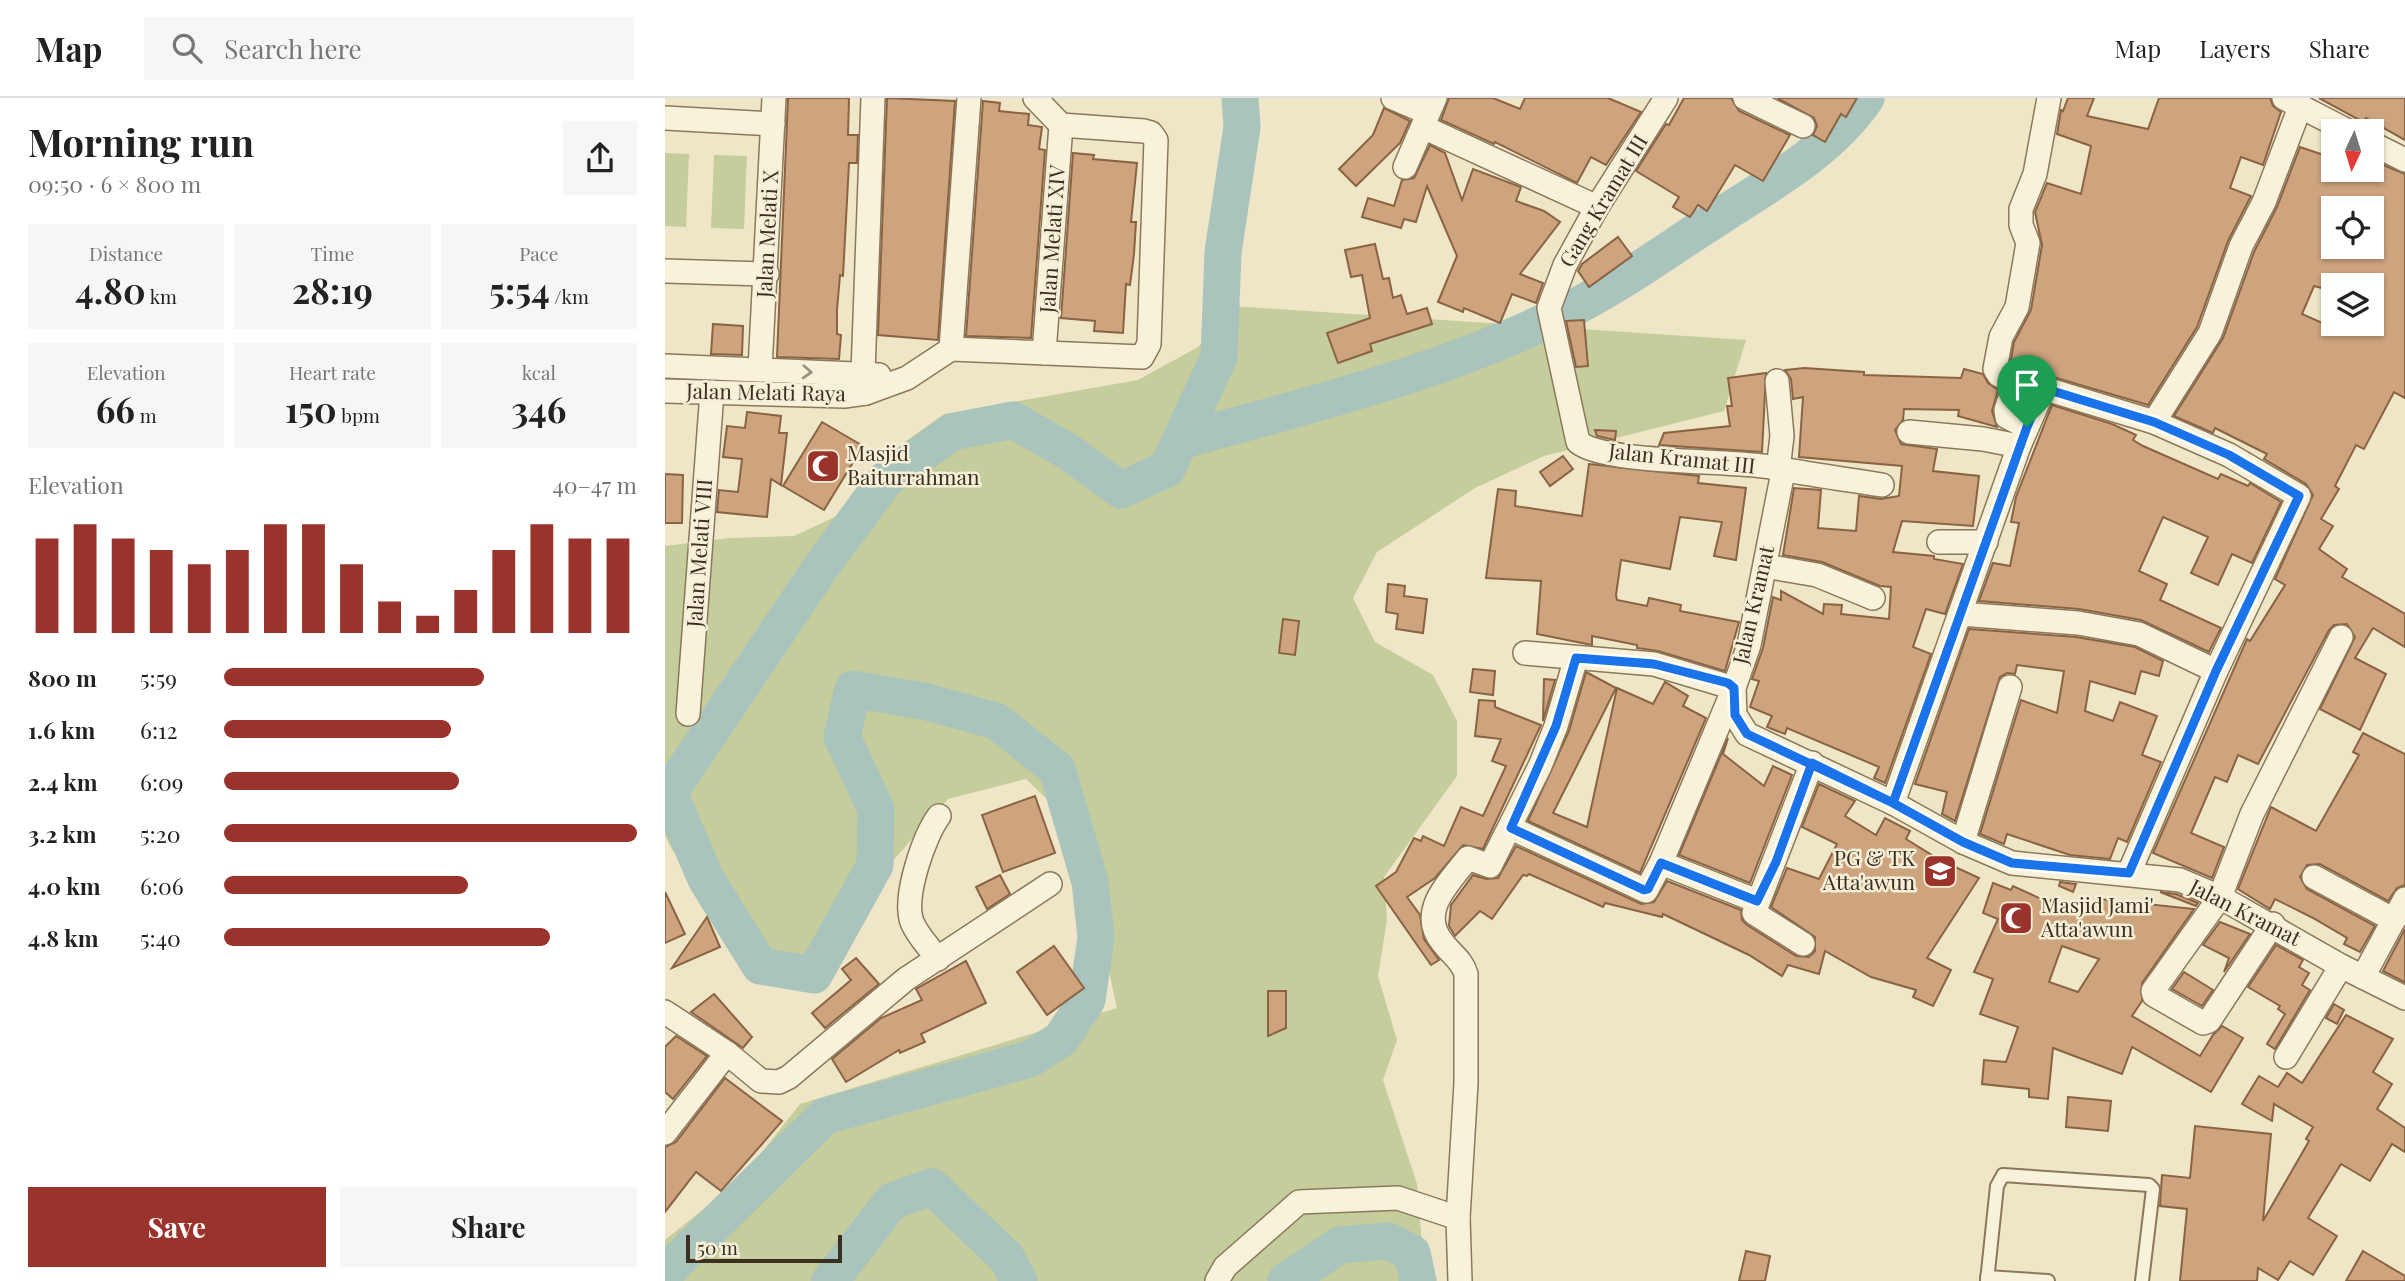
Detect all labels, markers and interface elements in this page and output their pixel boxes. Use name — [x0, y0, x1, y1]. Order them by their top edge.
search box — [144, 17, 634, 80]
text: Map — [35, 26, 102, 70]
icon: search — [168, 29, 206, 67]
text: Search here — [224, 31, 362, 66]
text: Map — [2115, 32, 2161, 64]
text: Layers — [2199, 32, 2271, 64]
text: Share — [2309, 32, 2370, 64]
text: Morning run — [28, 116, 254, 167]
north arrow — [2321, 119, 2383, 182]
map controls — [2321, 119, 2384, 336]
button: share — [563, 121, 637, 195]
street label: Gang Kramat III — [1552, 128, 1653, 272]
street label: Jalan Melati XIV — [1032, 163, 1070, 315]
text: 09:50 · 6 × 800 m — [28, 168, 201, 199]
street label: Jalan Melati X — [749, 169, 783, 299]
button: locate — [2321, 196, 2384, 259]
text: Distance — [89, 240, 163, 266]
text: Time — [311, 240, 354, 266]
text: Pace — [519, 240, 558, 266]
text: 4.80 — [75, 266, 145, 313]
text: 28:19 — [292, 266, 373, 313]
text: 5:54 — [489, 266, 550, 313]
button: layers — [2321, 273, 2384, 336]
text: km — [145, 283, 177, 309]
text: /km — [550, 283, 589, 309]
pin — [1997, 355, 2057, 427]
text: Elevation — [87, 359, 166, 385]
text: Heart rate — [289, 359, 376, 385]
text: kcal — [522, 359, 556, 385]
one-way arrow — [801, 364, 812, 379]
icon: arrive — [2008, 366, 2046, 404]
street label: Jalan Melati Raya — [685, 376, 847, 406]
text: 66 — [96, 385, 135, 432]
text: 150 — [285, 385, 337, 432]
text: 346 — [511, 385, 566, 432]
text: m — [135, 402, 157, 428]
text: bpm — [337, 402, 380, 428]
street label: Jalan Kramat III — [1606, 435, 1757, 479]
place label: Masjid Baiturrahman — [847, 438, 980, 490]
mosque icon: Masjid Baiturrahman — [804, 447, 842, 485]
text: Elevation — [28, 469, 124, 500]
text: 40–47 m — [552, 469, 637, 500]
street label: Jalan Melati VIII — [679, 478, 717, 629]
street label: Jalan Kramat — [1725, 542, 1779, 668]
text: 800 m — [28, 662, 97, 693]
text: 5:59 — [140, 662, 177, 693]
text: 1.6 km — [28, 714, 95, 745]
text: 6:12 — [140, 714, 178, 745]
text: 2.4 km — [28, 766, 98, 797]
text: 6:09 — [140, 766, 184, 797]
text: 3.2 km — [28, 818, 97, 849]
text: 5:20 — [140, 818, 180, 849]
place label: PG & TK Atta'awun — [1822, 843, 1915, 895]
school or university icon: PG & TK Atta'awun — [1921, 852, 1959, 890]
text: 4.0 km — [28, 870, 101, 901]
text: 6:06 — [140, 870, 184, 901]
street label: Jalan Kramat — [2185, 871, 2307, 951]
place label: Masjid Jami' Atta'awun — [2040, 890, 2154, 942]
mosque icon: Masjid Jami' Atta'awun — [1997, 899, 2035, 937]
text: 4.8 km — [28, 922, 99, 953]
text: 5:40 — [140, 922, 181, 953]
button: Save — [28, 1187, 326, 1267]
button: Share — [340, 1187, 637, 1267]
scale bar — [686, 1232, 842, 1264]
text: 50 m — [697, 1234, 738, 1260]

